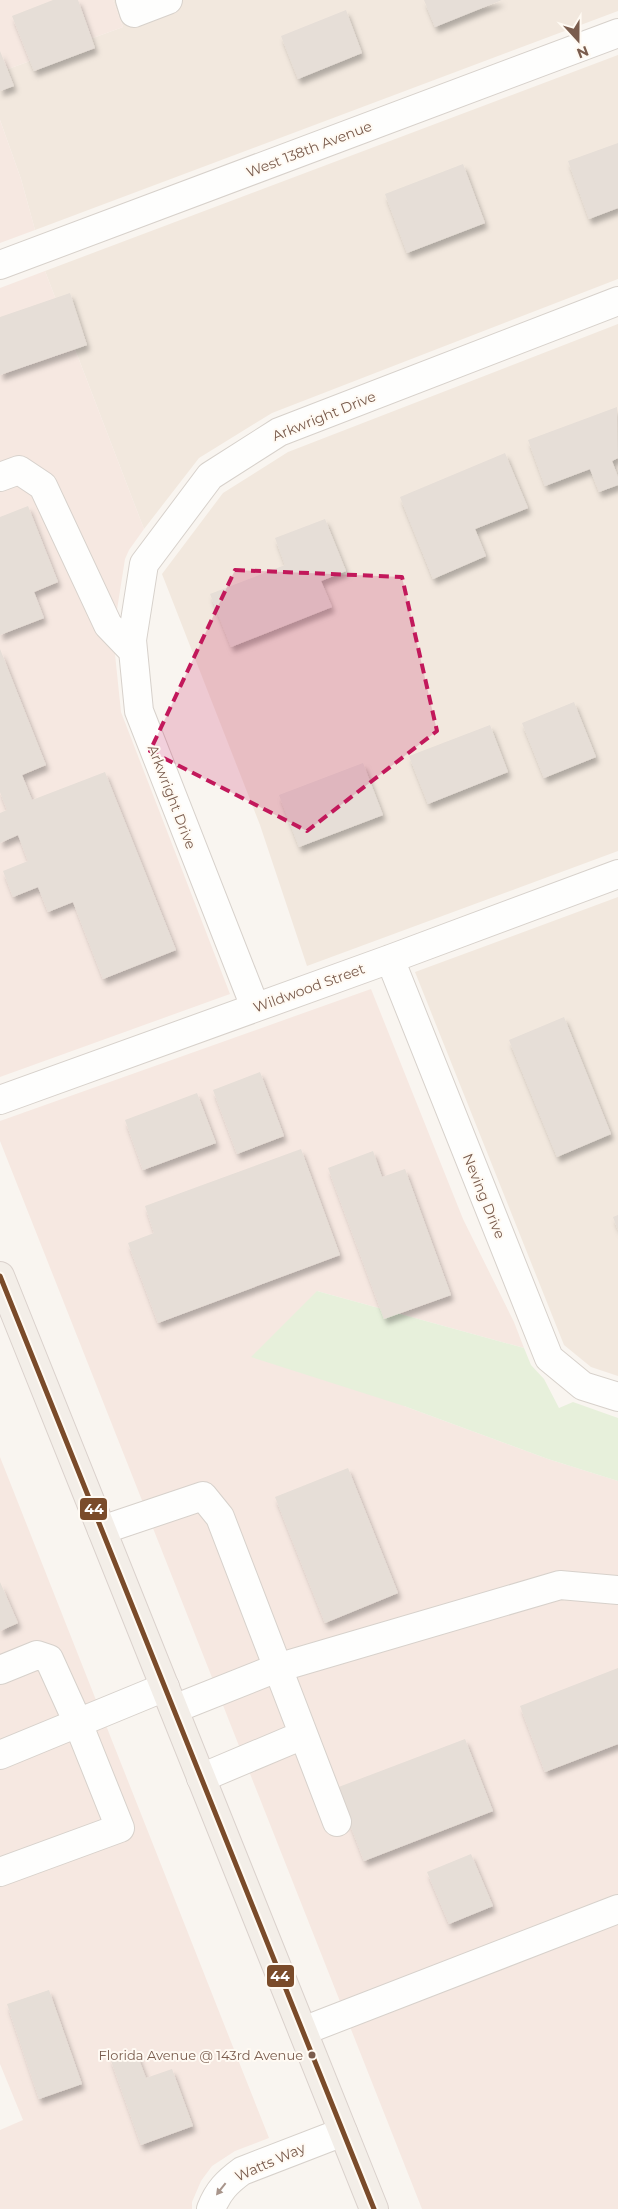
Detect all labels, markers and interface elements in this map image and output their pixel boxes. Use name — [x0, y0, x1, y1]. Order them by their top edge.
north arrow — [553, 15, 603, 65]
text: N — [574, 42, 591, 63]
street label: West 138th Avenue — [244, 117, 374, 181]
street label: Arkwright Drive — [270, 387, 378, 445]
street label: Arkwright Drive — [144, 742, 200, 852]
street label: Wildwood Street — [251, 959, 368, 1017]
street label: Neving Drive — [459, 1151, 509, 1241]
line badge: 44 — [79, 1497, 108, 1521]
text: 44 — [84, 1500, 104, 1518]
line badge: 44 — [266, 1964, 295, 1988]
text: 44 — [270, 1967, 290, 1985]
place label: Florida Avenue @ 143rd Avenue — [99, 2047, 303, 2063]
marker: Florida Avenue @ 143rd Avenue — [307, 2050, 317, 2060]
street label: Watts Way — [232, 2138, 308, 2185]
one-way arrow — [216, 2182, 227, 2195]

